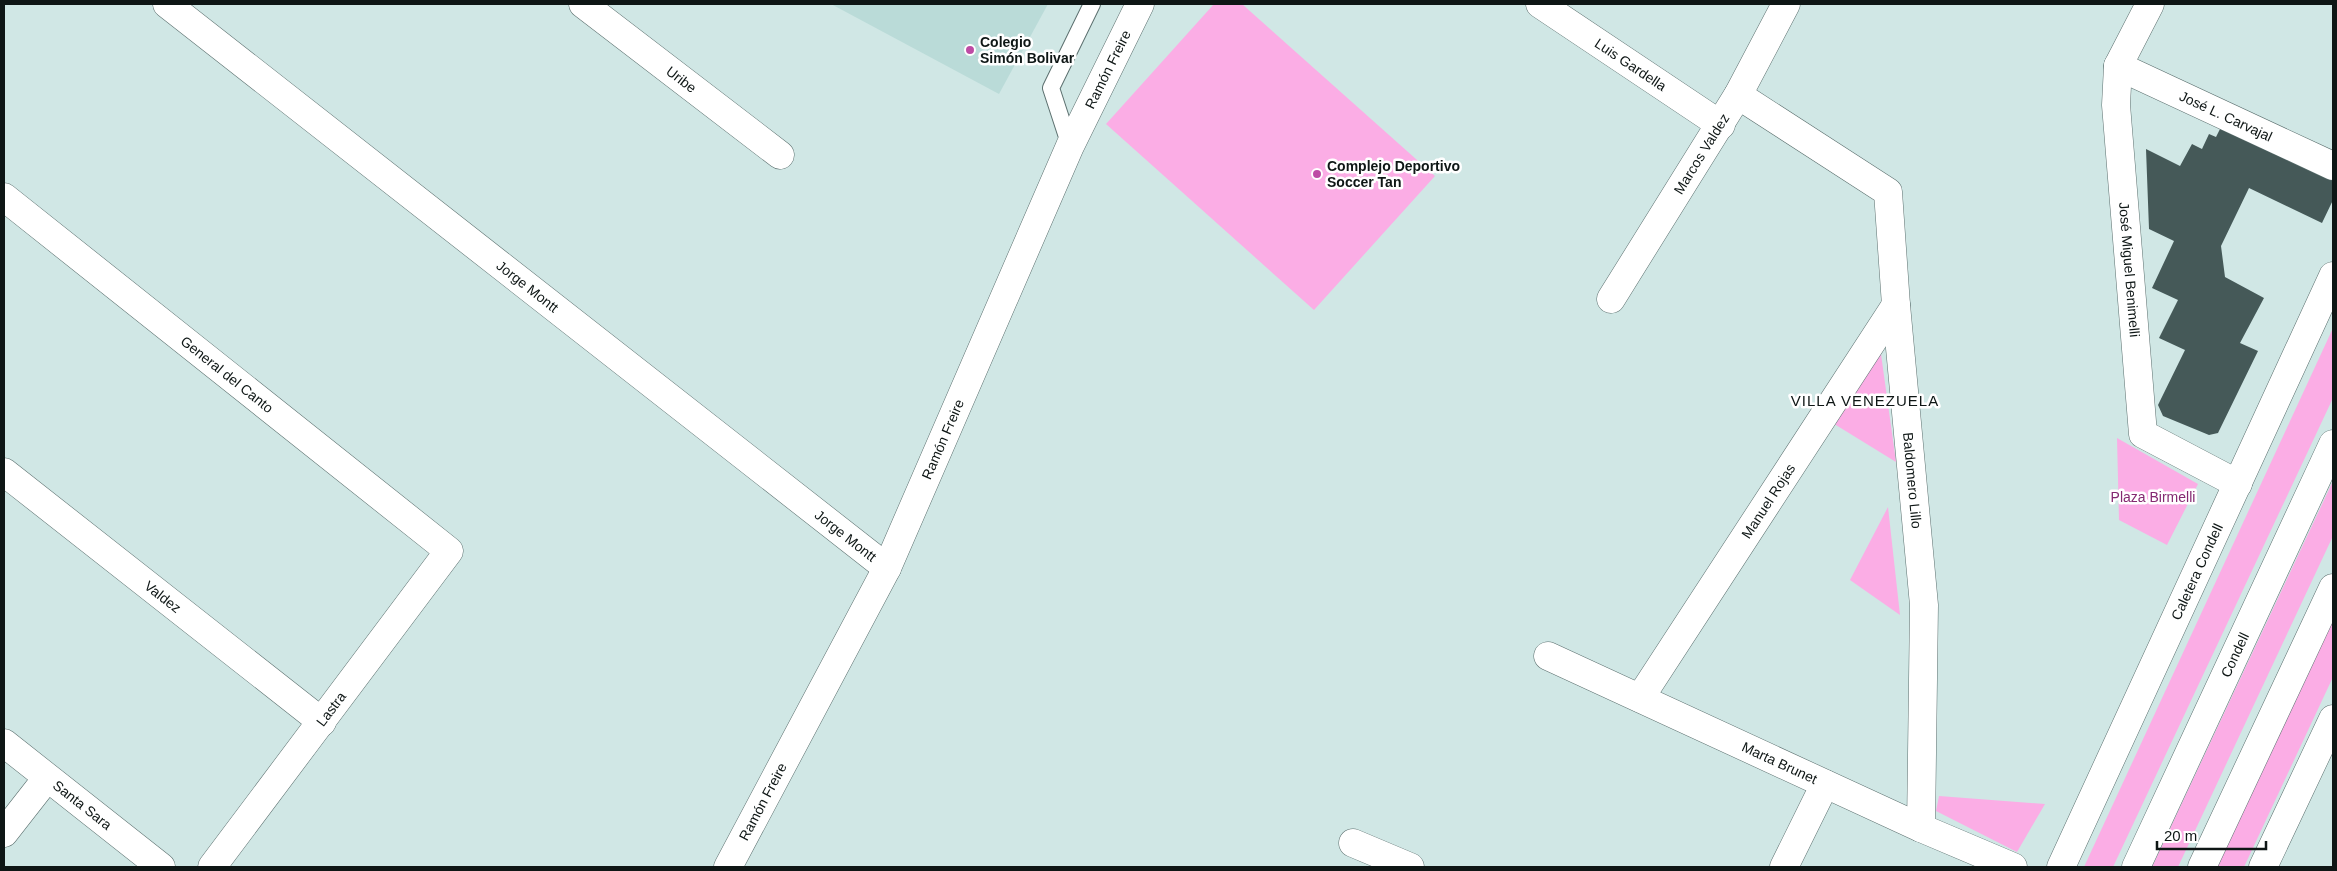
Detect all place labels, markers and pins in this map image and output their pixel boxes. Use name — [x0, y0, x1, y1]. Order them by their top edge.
place label: Colegio Simón Bolivar — [980, 34, 1075, 66]
marker: Colegio Simón Bolivar — [964, 44, 976, 56]
place label: Complejo Deportivo Soccer Tan — [1327, 158, 1460, 190]
marker: Complejo Deportivo Soccer Tan — [1311, 168, 1323, 180]

